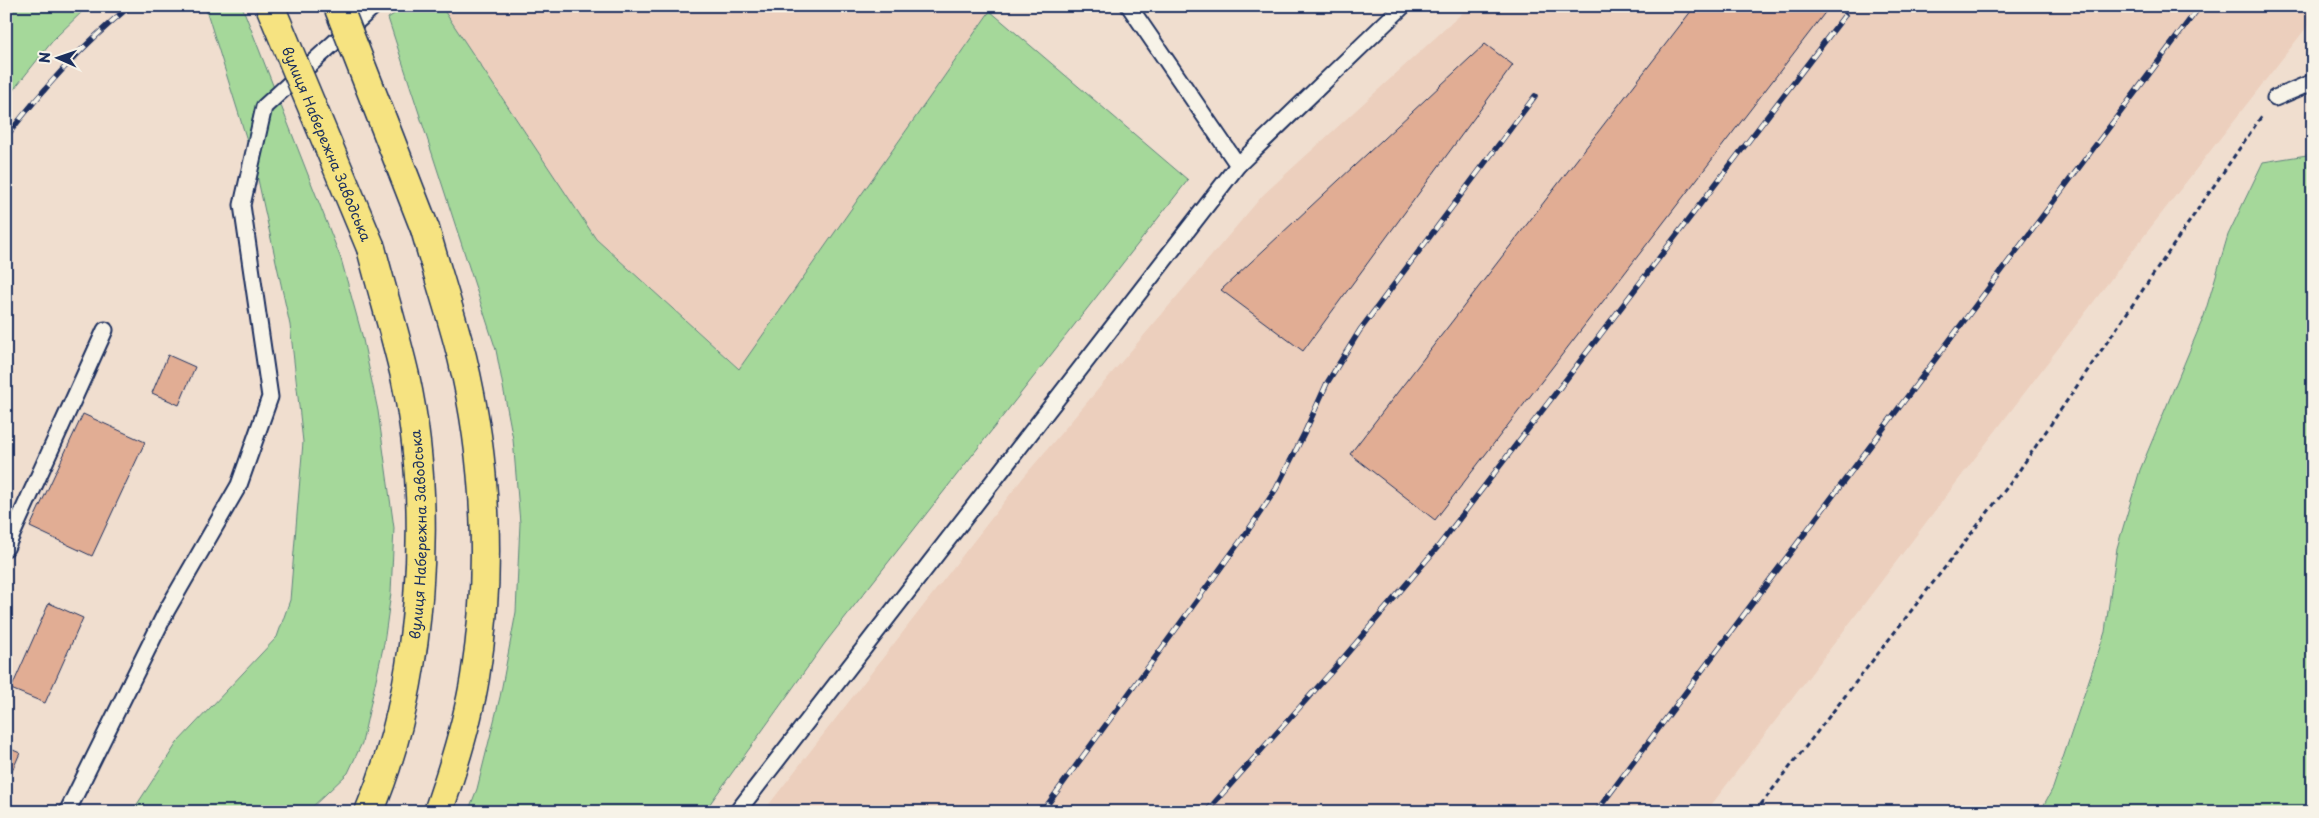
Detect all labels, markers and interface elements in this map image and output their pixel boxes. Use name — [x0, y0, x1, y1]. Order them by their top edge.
north arrow — [32, 32, 82, 82]
street label: вулиця Набережна Заводська — [277, 43, 378, 244]
text: N — [34, 52, 55, 63]
street label: вулиця Набережна Заводська — [403, 428, 431, 640]

